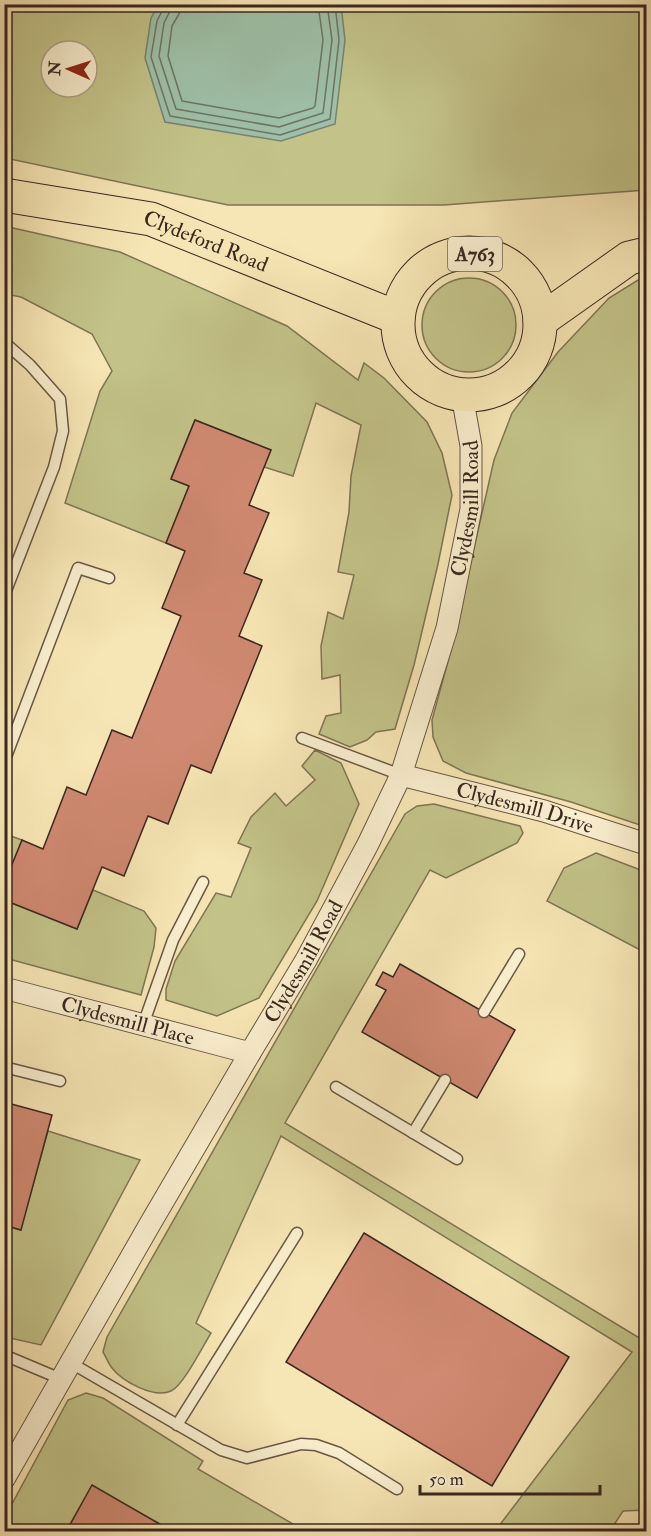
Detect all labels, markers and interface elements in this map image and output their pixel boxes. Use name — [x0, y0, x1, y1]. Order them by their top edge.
north arrow — [39, 39, 99, 99]
text: N — [45, 60, 65, 77]
street label: Clydeford Road — [139, 204, 273, 279]
road number: A763 — [448, 237, 502, 271]
street label: Clydesmill Road — [445, 437, 486, 579]
street label: Clydesmill Drive — [453, 776, 597, 840]
street label: Clydesmill Road — [258, 895, 350, 1028]
street label: Clydesmill Place — [58, 991, 197, 1052]
scale bar — [420, 1458, 600, 1496]
text: 50 m — [429, 1468, 464, 1491]

